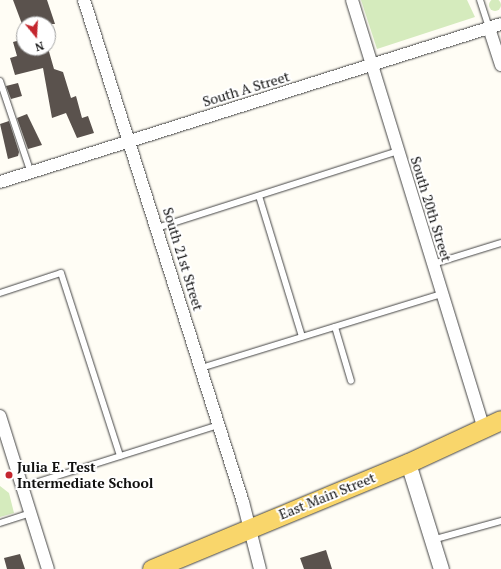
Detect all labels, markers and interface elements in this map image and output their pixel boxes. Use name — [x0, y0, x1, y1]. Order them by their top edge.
north arrow — [16, 16, 56, 56]
text: N — [33, 39, 46, 54]
street label: South A Street — [200, 68, 292, 110]
street label: South 20th Street — [407, 154, 455, 264]
street label: South 21st Street — [159, 205, 207, 313]
place label: Julia E. Test Intermediate School — [17, 459, 153, 492]
street label: East Main Street — [276, 469, 378, 523]
marker: Julia E. Test Intermediate School — [4, 470, 14, 480]

